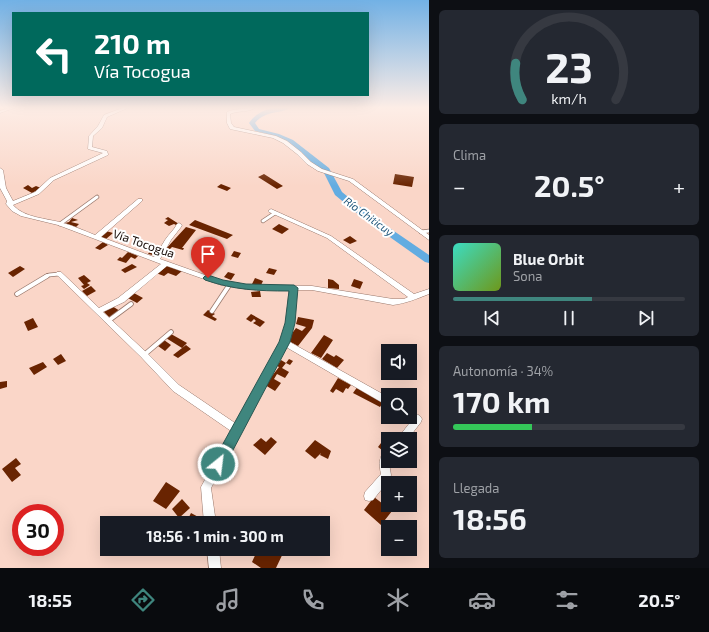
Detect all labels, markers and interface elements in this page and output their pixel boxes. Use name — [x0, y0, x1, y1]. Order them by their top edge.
text: 210 m — [94, 26, 171, 60]
icon: left — [28, 28, 80, 80]
text: 23 — [545, 41, 593, 91]
text: Vía Tocogua — [94, 60, 191, 82]
text: km/h — [551, 90, 587, 107]
text: Clima — [453, 147, 486, 163]
text: 20.5° — [534, 167, 605, 203]
text: − — [453, 173, 466, 199]
text: + — [673, 173, 685, 199]
water label: Río Chiticuy — [341, 194, 396, 239]
street label: Vía Tocogua — [111, 226, 177, 260]
pin — [191, 237, 225, 278]
icon: arrive — [197, 243, 219, 265]
text: Blue Orbit — [513, 250, 584, 268]
text: Sona — [513, 268, 542, 284]
icon: previous — [481, 307, 503, 329]
icon: pause — [558, 307, 580, 329]
icon: next — [635, 307, 657, 329]
map controls — [381, 344, 417, 556]
button: sound — [381, 344, 417, 380]
text: Autonomía · 34% — [453, 363, 553, 379]
text: 170 km — [453, 383, 550, 419]
button: search — [381, 388, 417, 424]
button: layers — [381, 432, 417, 468]
position arrow — [197, 443, 239, 485]
button: + — [381, 476, 417, 512]
text: Llegada — [453, 480, 499, 496]
text: 18:56 — [453, 500, 527, 536]
speed limit sign: 30 — [12, 504, 64, 556]
button: − — [381, 520, 417, 556]
text: 18:56 · 1 min · 300 m — [146, 527, 284, 545]
icon: directions — [129, 586, 157, 614]
icon: music — [214, 586, 242, 614]
icon: phone — [299, 586, 327, 614]
icon: climate — [384, 586, 412, 614]
icon: car — [468, 586, 496, 614]
icon: filters — [553, 586, 581, 614]
text: 18:55 — [28, 589, 72, 611]
text: 20.5° — [638, 589, 681, 611]

